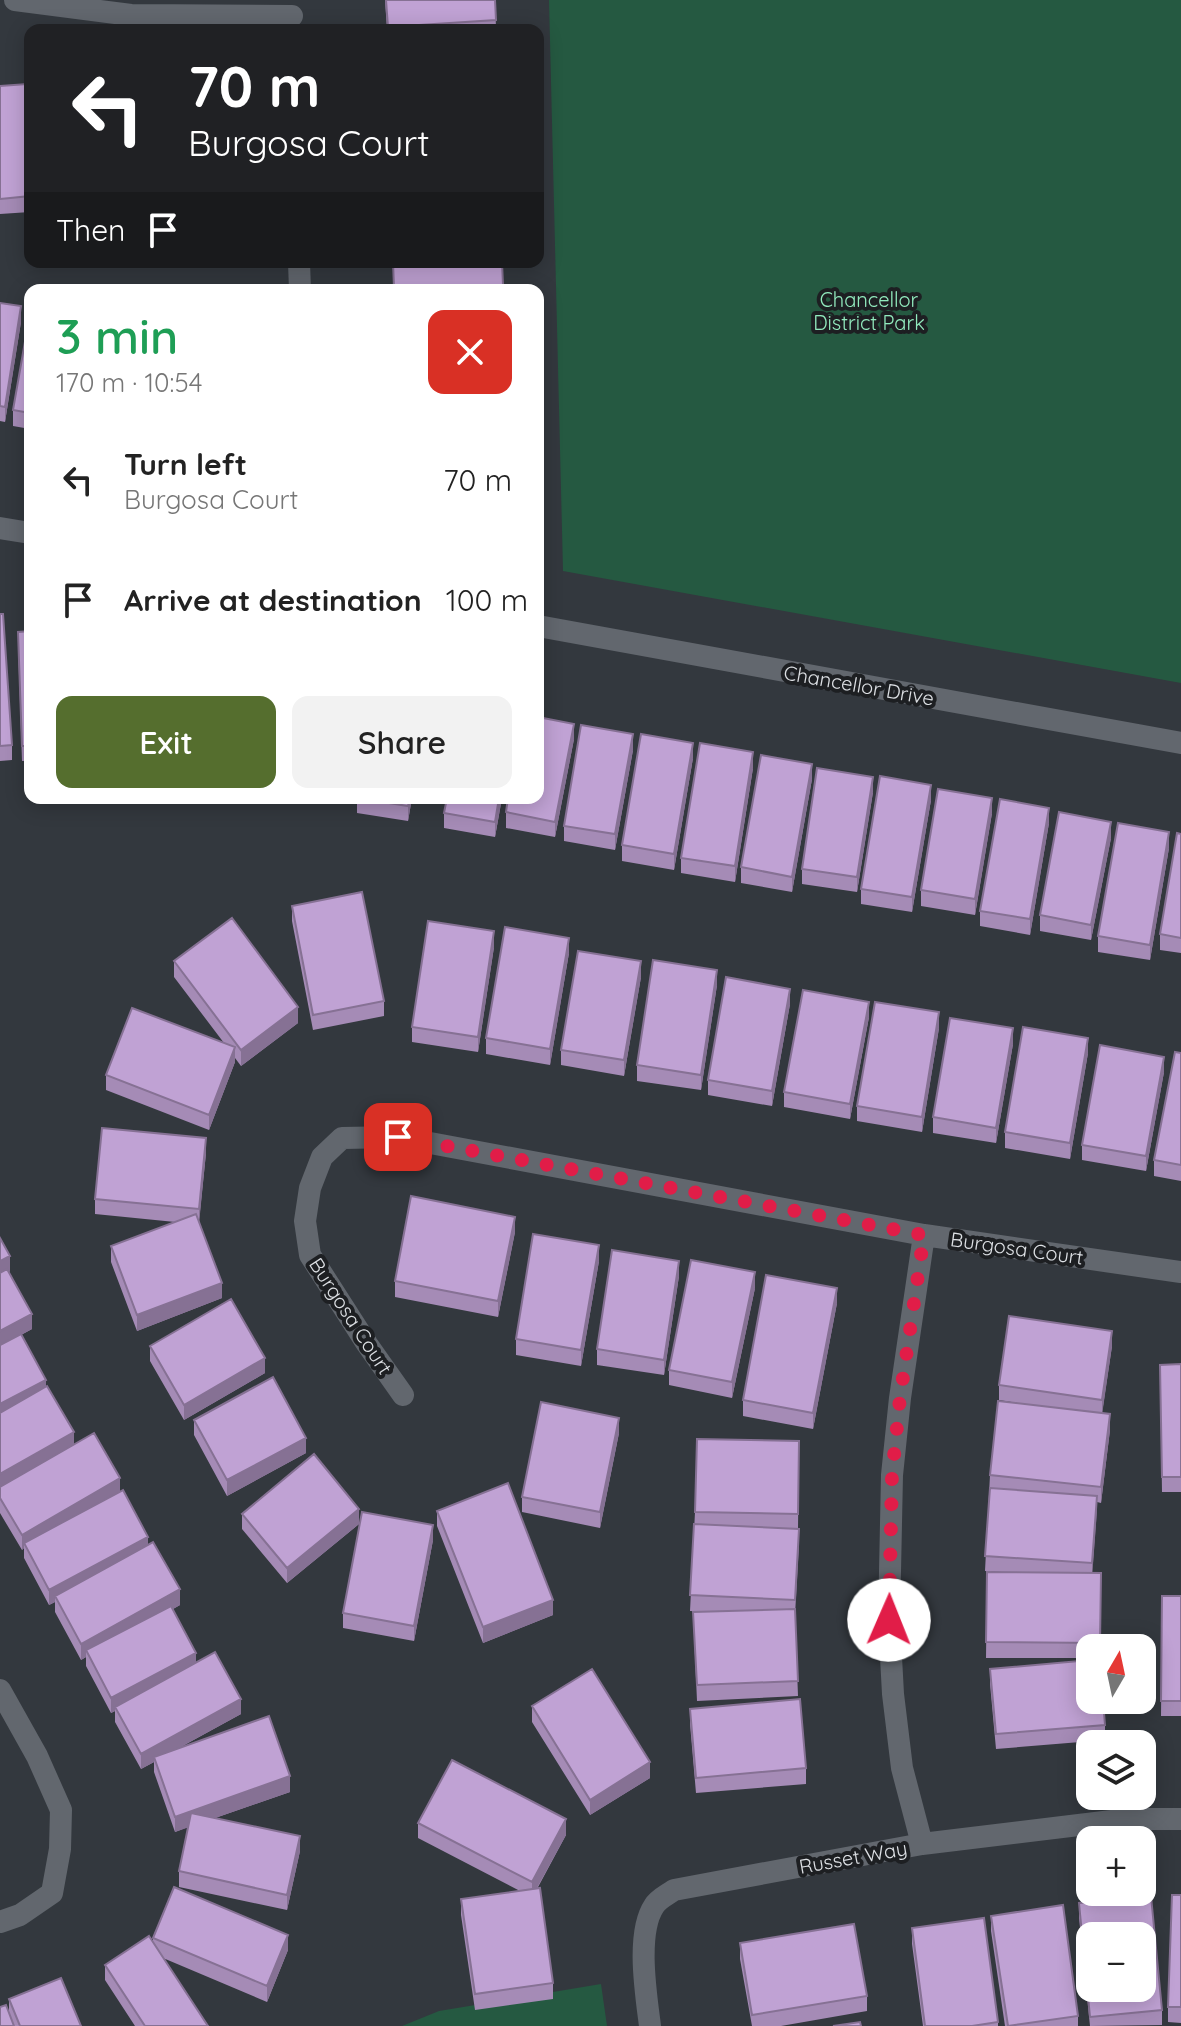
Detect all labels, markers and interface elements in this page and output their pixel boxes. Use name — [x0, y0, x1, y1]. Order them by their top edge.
text: 70 m — [188, 51, 320, 121]
icon: left — [56, 56, 160, 160]
text: Burgosa Court — [188, 120, 429, 165]
icon: arrive — [141, 208, 185, 252]
text: Then — [56, 211, 125, 249]
park label: Chancellor District Park — [813, 287, 925, 335]
text: 3 min — [56, 306, 178, 366]
button: close — [428, 310, 512, 394]
text: 170 m · 10:54 — [56, 366, 202, 399]
text: Turn left — [124, 445, 247, 483]
icon: left — [56, 458, 100, 502]
text: 70 m — [443, 461, 512, 499]
text: Burgosa Court — [124, 483, 298, 516]
icon: arrive — [56, 578, 100, 622]
text: Arrive at destination — [124, 581, 422, 619]
text: 100 m — [446, 581, 528, 619]
street label: Chancellor Drive — [782, 659, 936, 711]
button: Exit — [56, 696, 276, 788]
button: Share — [292, 696, 512, 788]
pin — [364, 1103, 432, 1171]
icon: arrive — [376, 1115, 420, 1159]
street label: Burgosa Court — [949, 1226, 1085, 1270]
street label: Burgosa Court — [304, 1253, 398, 1379]
position arrow — [847, 1578, 931, 1662]
north arrow — [1076, 1634, 1156, 1714]
map controls — [1076, 1634, 1156, 2002]
button: layers — [1076, 1730, 1156, 1810]
button: + — [1076, 1826, 1156, 1906]
street label: Russet Way — [797, 1835, 909, 1879]
button: − — [1076, 1922, 1156, 2002]

